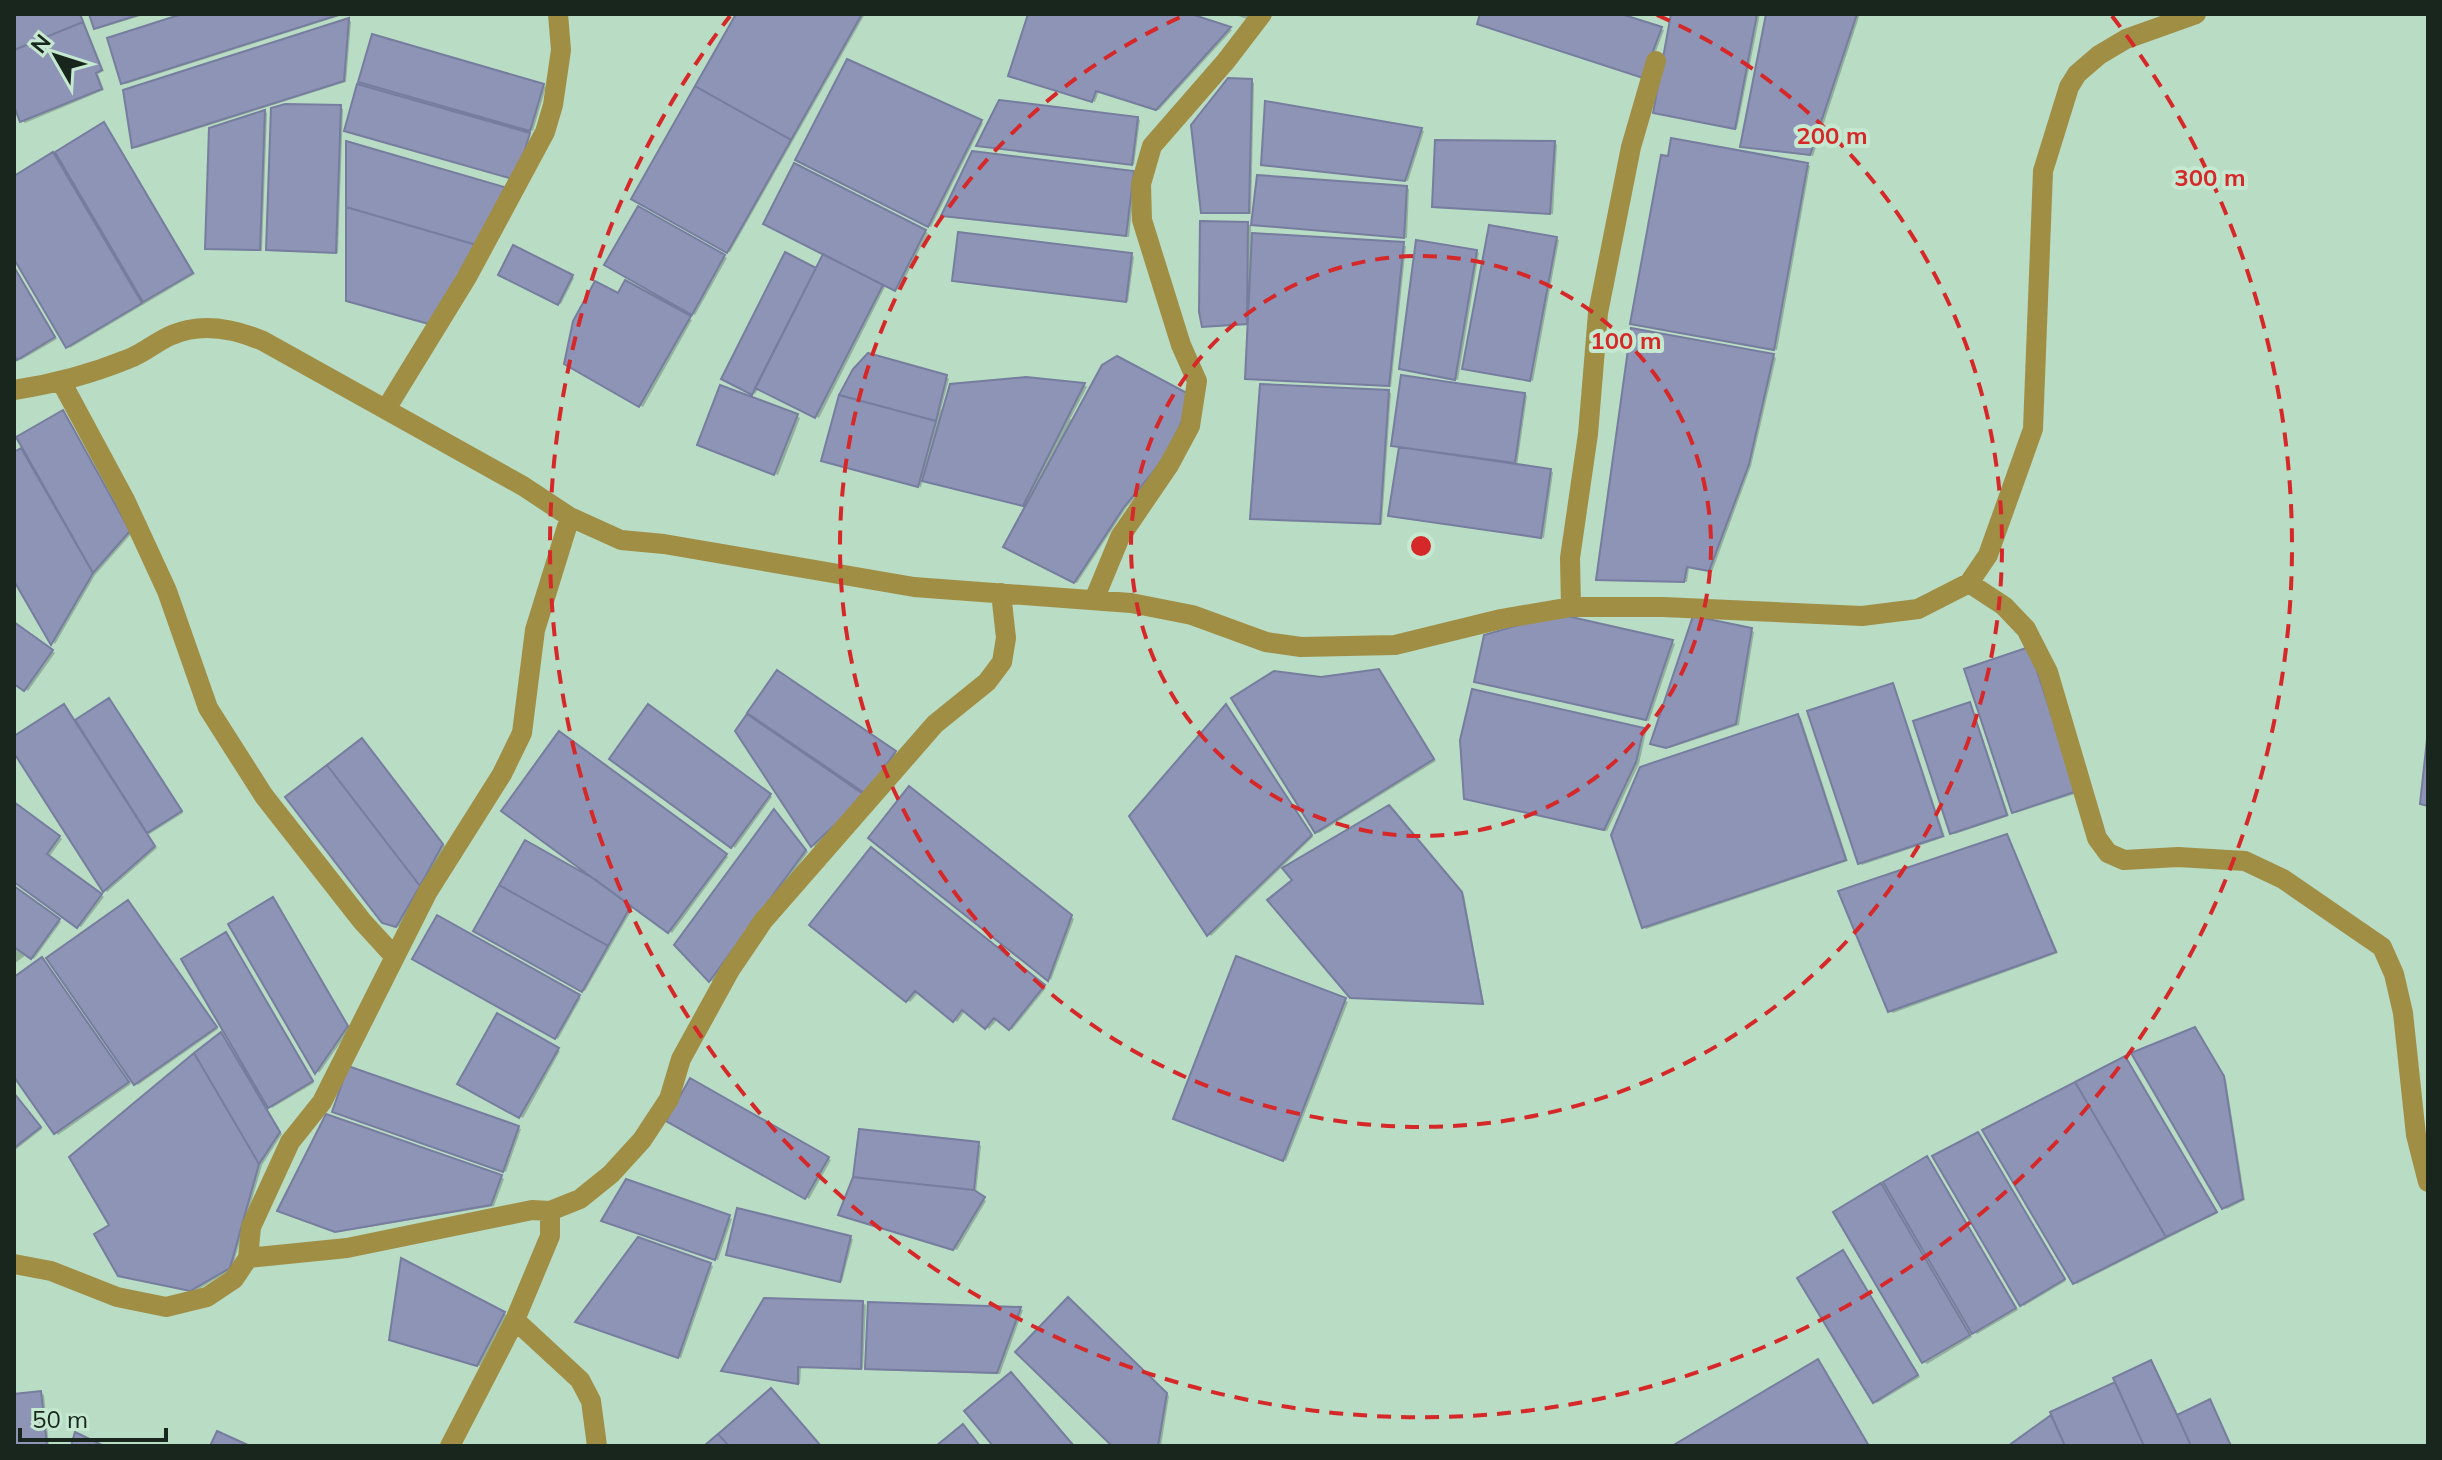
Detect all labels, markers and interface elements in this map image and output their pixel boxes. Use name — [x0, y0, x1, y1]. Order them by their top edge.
north arrow — [16, 16, 96, 96]
text: N — [24, 28, 57, 59]
text: 200 m — [1796, 120, 1868, 150]
text: 300 m — [2174, 162, 2246, 192]
text: 100 m — [1590, 325, 1662, 355]
centre of rings — [1407, 532, 1435, 560]
scale bar — [20, 1392, 166, 1442]
text: 50 m — [32, 1404, 88, 1434]

